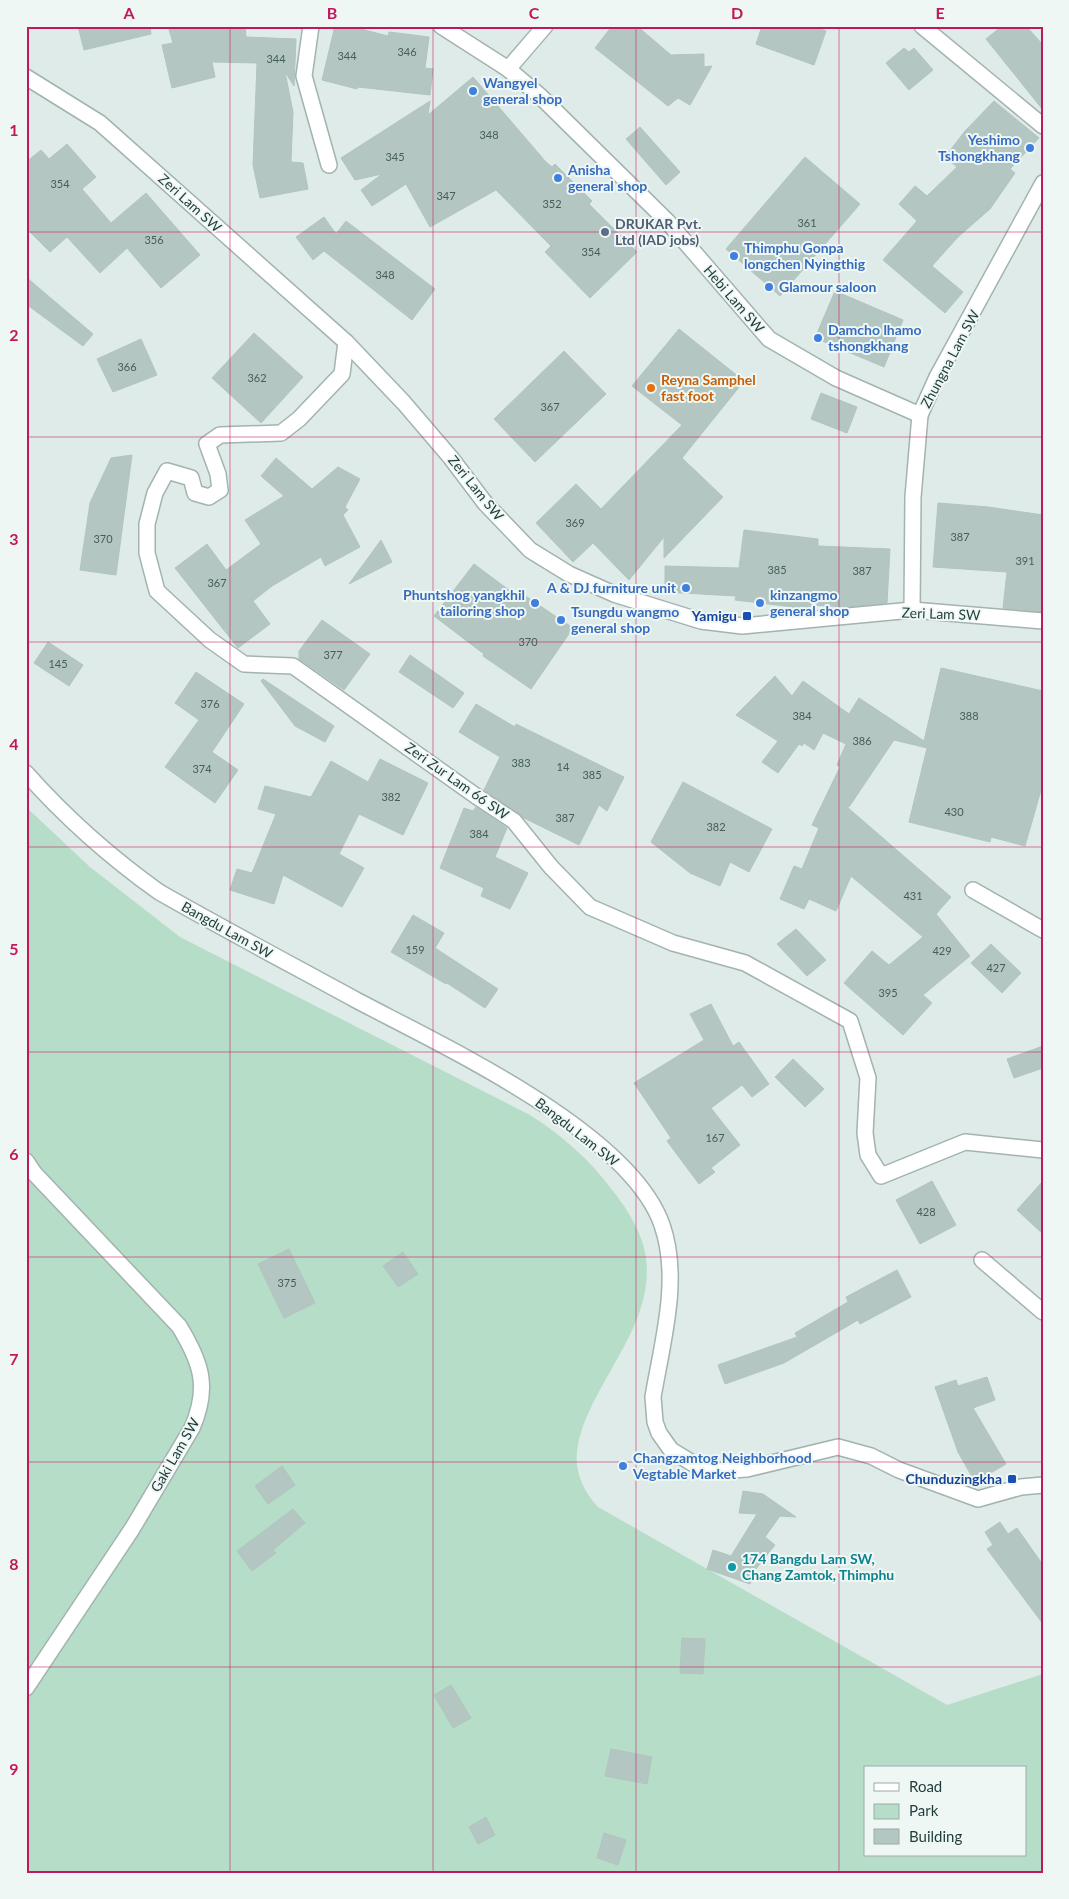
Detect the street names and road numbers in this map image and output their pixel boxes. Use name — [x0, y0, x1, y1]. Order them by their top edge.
street label: Zeri Lam SW — [155, 170, 226, 236]
street label: Hebi Lam SW — [700, 261, 769, 336]
street label: Zhungna Lam SW — [917, 306, 983, 411]
street label: Zeri Lam SW — [445, 452, 508, 524]
street label: Zeri Lam SW — [901, 604, 981, 623]
street label: Zeri Zur Lam 66 SW — [402, 738, 513, 823]
street label: Bangdu Lam SW — [179, 898, 276, 962]
street label: Bangdu Lam SW — [532, 1094, 623, 1170]
street label: Gaki Lam SW — [147, 1414, 203, 1495]

